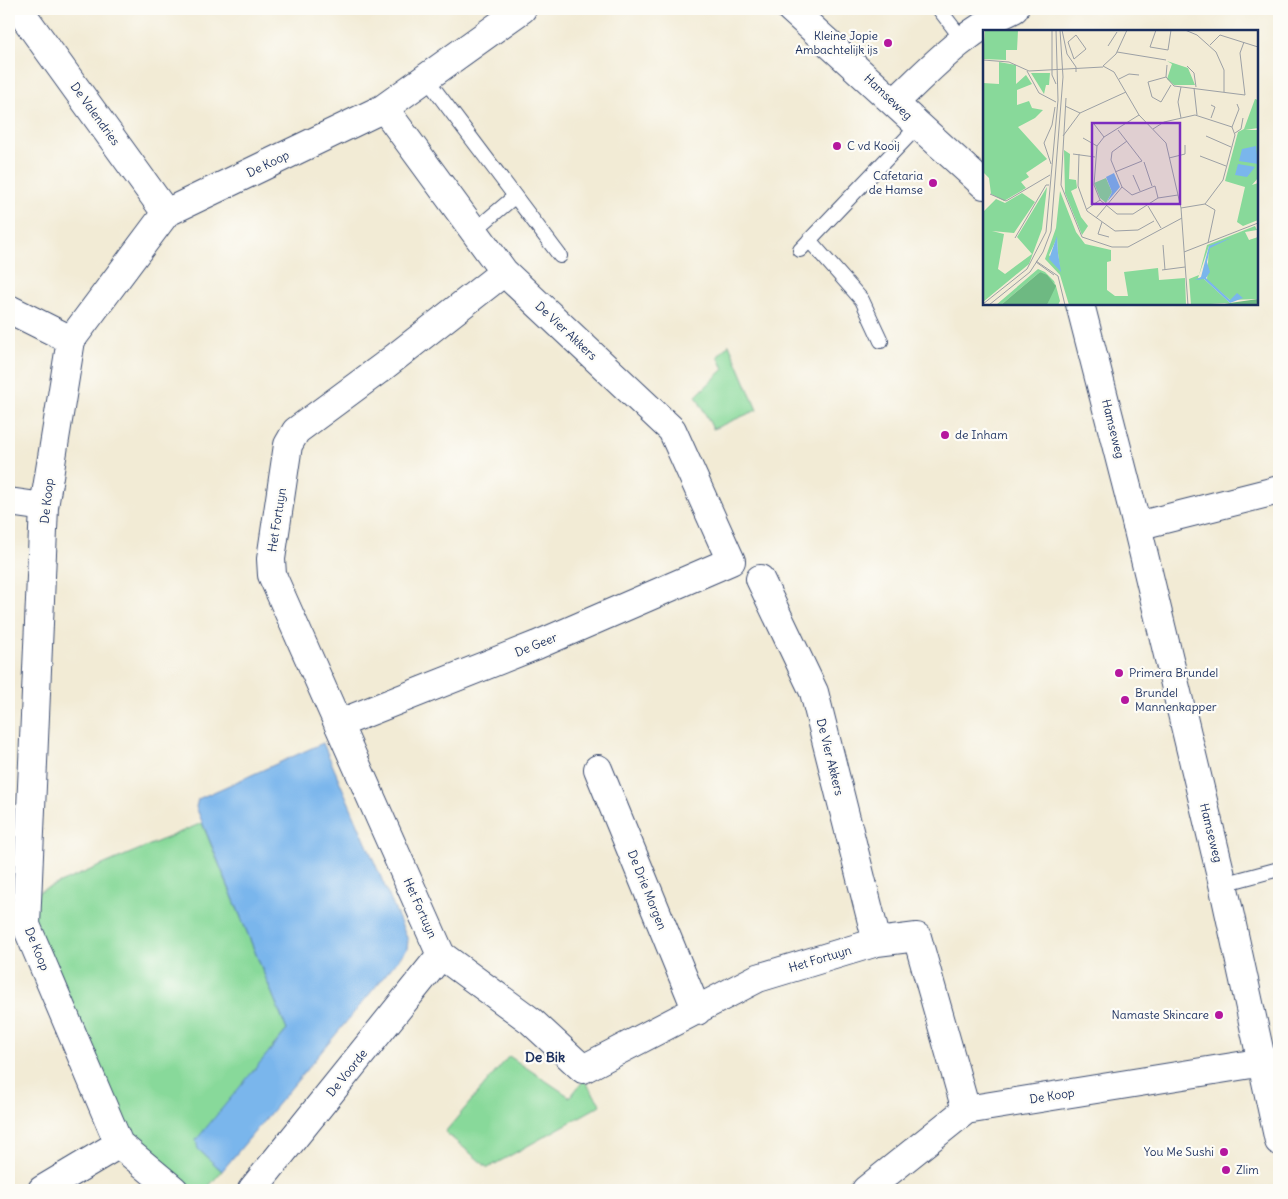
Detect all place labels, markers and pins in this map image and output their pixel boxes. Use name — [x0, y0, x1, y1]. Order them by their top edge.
place label: Kleine Jopie Ambachtelijk ijs — [795, 28, 878, 57]
marker: Kleine Jopie Ambachtelijk ijs — [882, 37, 894, 49]
place label: C vd Kooij — [847, 138, 900, 153]
marker: C vd Kooij — [831, 140, 843, 152]
place label: Cafetaria de Hamse — [869, 168, 923, 197]
marker: Cafetaria de Hamse — [927, 177, 939, 189]
place label: de Inham — [955, 427, 1008, 442]
marker: de Inham — [939, 429, 951, 441]
place label: Primera Brundel — [1129, 665, 1218, 680]
marker: Primera Brundel — [1113, 667, 1125, 679]
place label: Brundel Mannenkapper — [1135, 685, 1217, 714]
marker: Brundel Mannenkapper — [1119, 694, 1131, 706]
place label: Namaste Skincare — [1112, 1007, 1209, 1022]
marker: Namaste Skincare — [1213, 1009, 1225, 1021]
place label: You Me Sushi — [1144, 1144, 1214, 1159]
marker: You Me Sushi — [1218, 1146, 1230, 1158]
place label: Zlim — [1236, 1162, 1259, 1177]
marker: Zlim — [1220, 1164, 1232, 1176]

